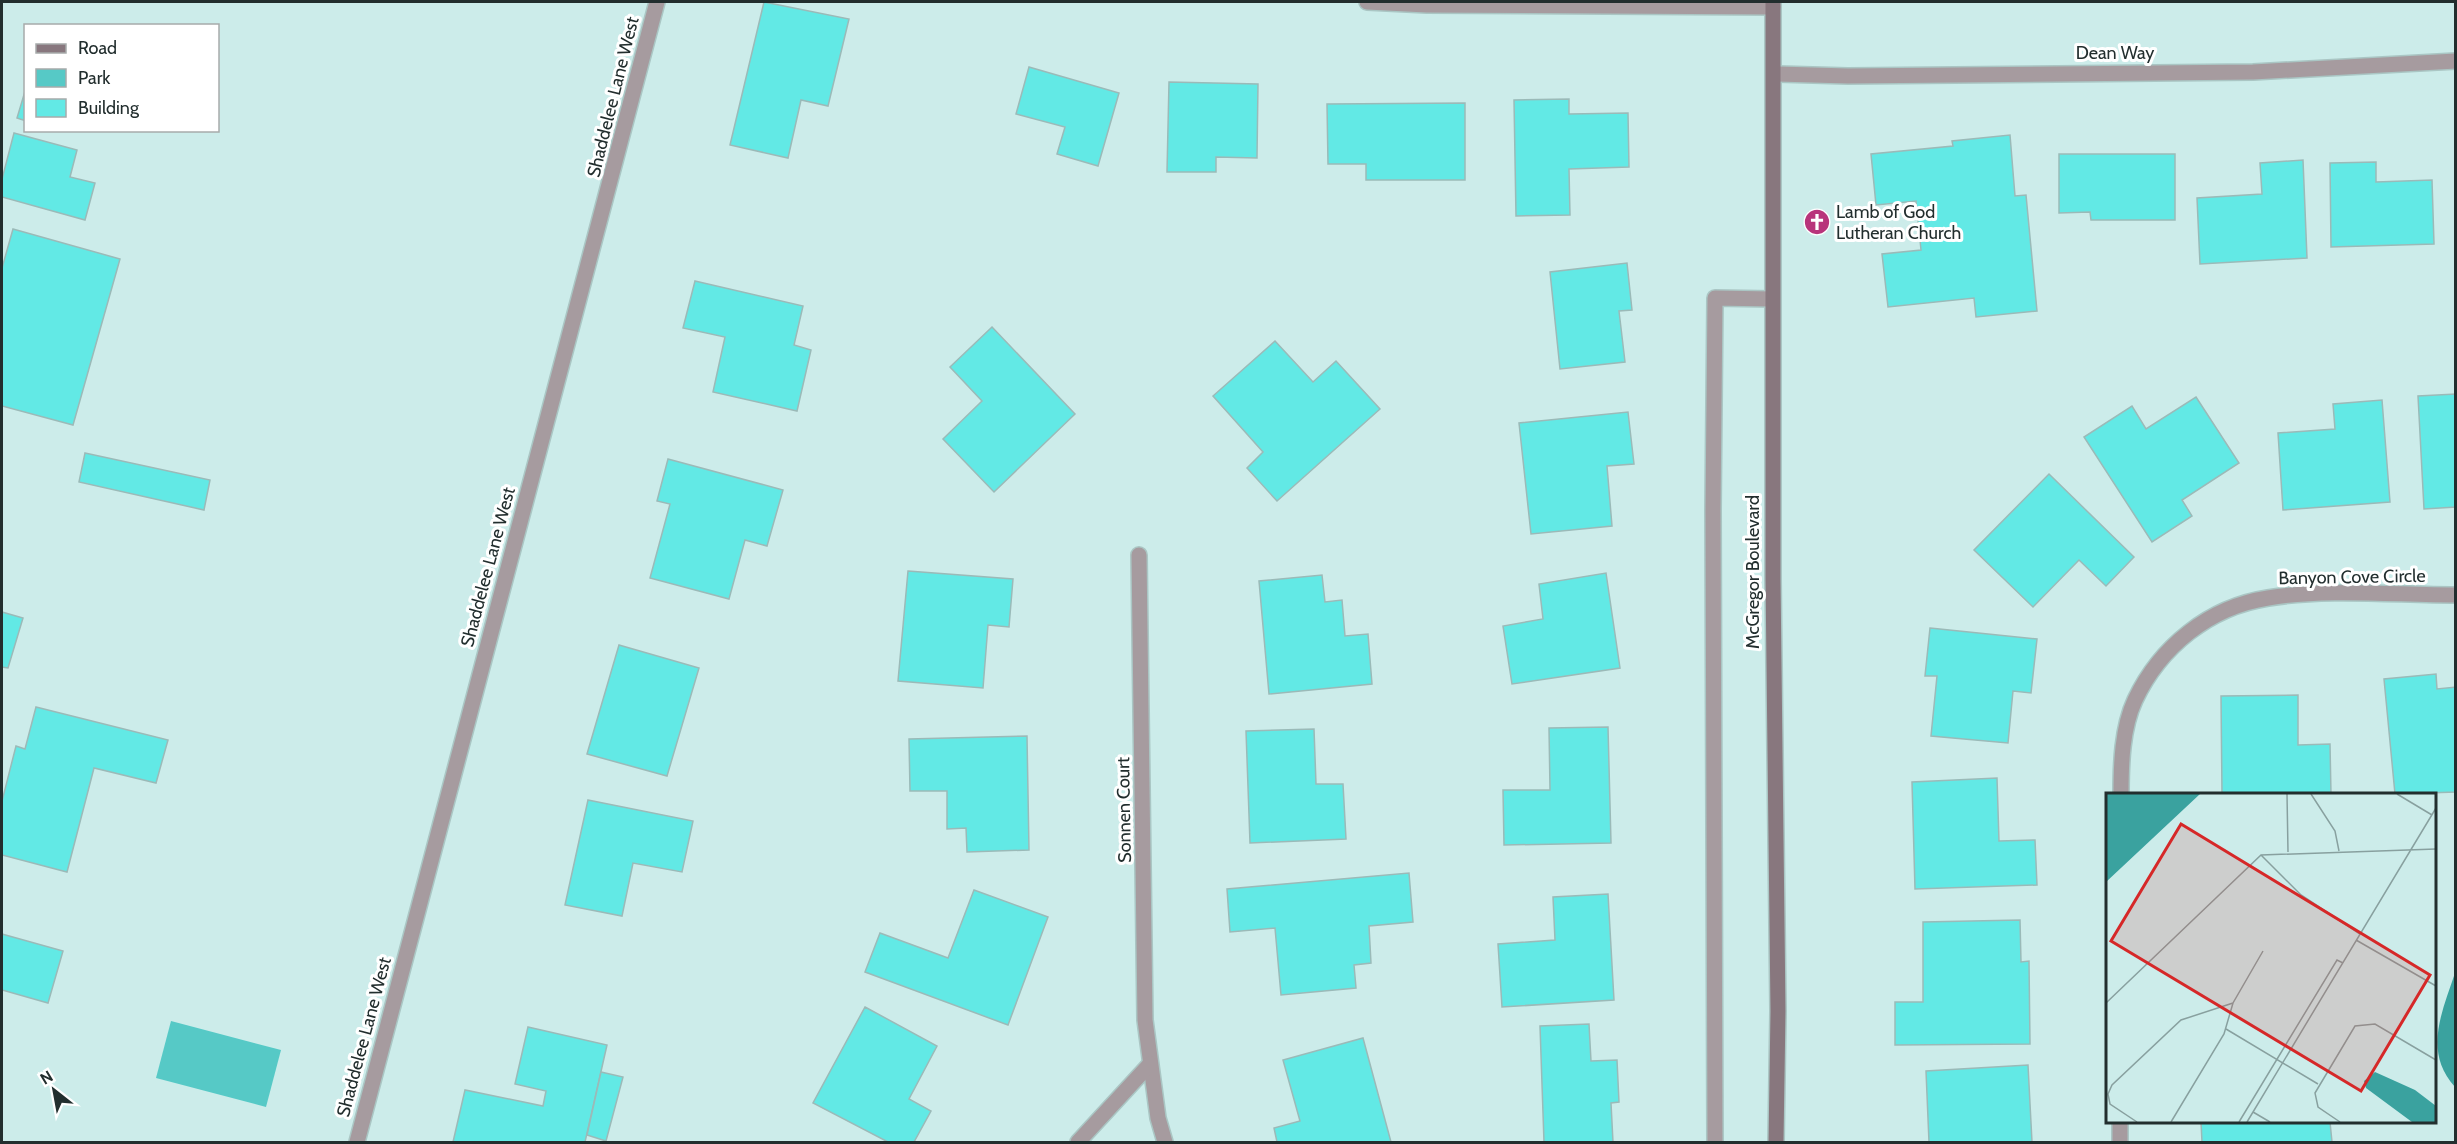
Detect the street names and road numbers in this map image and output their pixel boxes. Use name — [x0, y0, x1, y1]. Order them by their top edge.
street label: Shaddelee Lane West — [582, 14, 644, 180]
street label: Dean Way — [2076, 42, 2154, 64]
street label: Shaddelee Lane West — [456, 485, 520, 649]
street label: McGregor Boulevard — [1742, 495, 1764, 649]
street label: Banyon Cove Circle — [2278, 565, 2426, 589]
street label: Sonnen Court — [1112, 757, 1136, 863]
street label: Shaddelee Lane West — [332, 955, 396, 1119]

